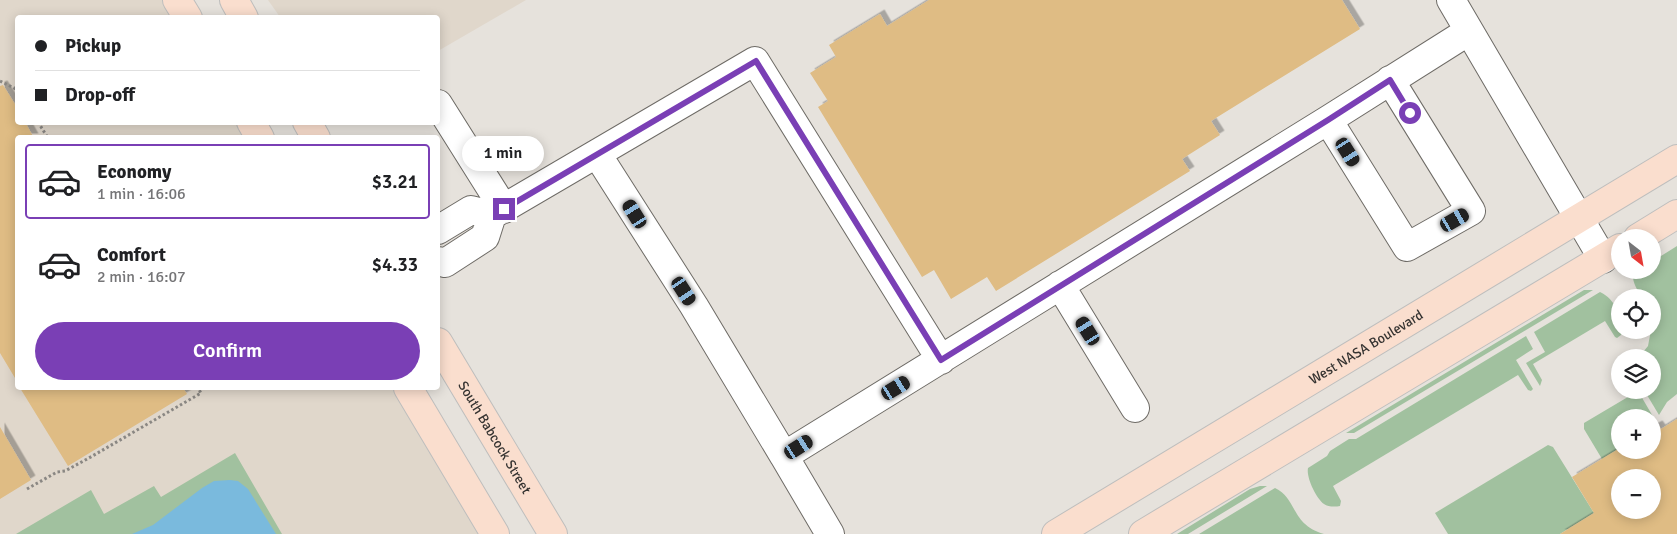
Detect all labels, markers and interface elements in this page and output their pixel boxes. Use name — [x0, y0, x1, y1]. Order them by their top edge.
text: Pickup — [65, 34, 121, 58]
text: Drop-off — [65, 83, 135, 107]
route start — [1399, 102, 1421, 124]
car — [1333, 135, 1362, 169]
callout: 1 min — [463, 136, 545, 172]
text: 1 min — [484, 143, 522, 163]
icon: car — [37, 159, 82, 204]
text: Economy — [97, 160, 171, 184]
text: $3.21 — [372, 170, 418, 194]
text: 1 min · 16:06 — [97, 184, 186, 204]
car — [620, 197, 649, 231]
route end — [493, 198, 515, 220]
car — [1438, 206, 1471, 234]
north arrow — [1611, 229, 1661, 279]
map controls — [1611, 229, 1661, 519]
icon: car — [37, 242, 82, 287]
text: Comfort — [97, 243, 166, 267]
text: $4.33 — [372, 253, 418, 277]
text: 2 min · 16:07 — [97, 267, 186, 287]
car — [669, 274, 698, 308]
button: locate — [1611, 289, 1661, 339]
street label: West NASA Boulevard — [1306, 306, 1426, 388]
car — [1073, 314, 1102, 348]
button: Confirm — [35, 322, 420, 380]
button: layers — [1611, 349, 1661, 399]
car — [879, 374, 912, 402]
street label: South Babcock Street — [454, 378, 535, 497]
button: + — [1611, 409, 1661, 459]
car — [782, 433, 815, 461]
button: − — [1611, 469, 1661, 519]

